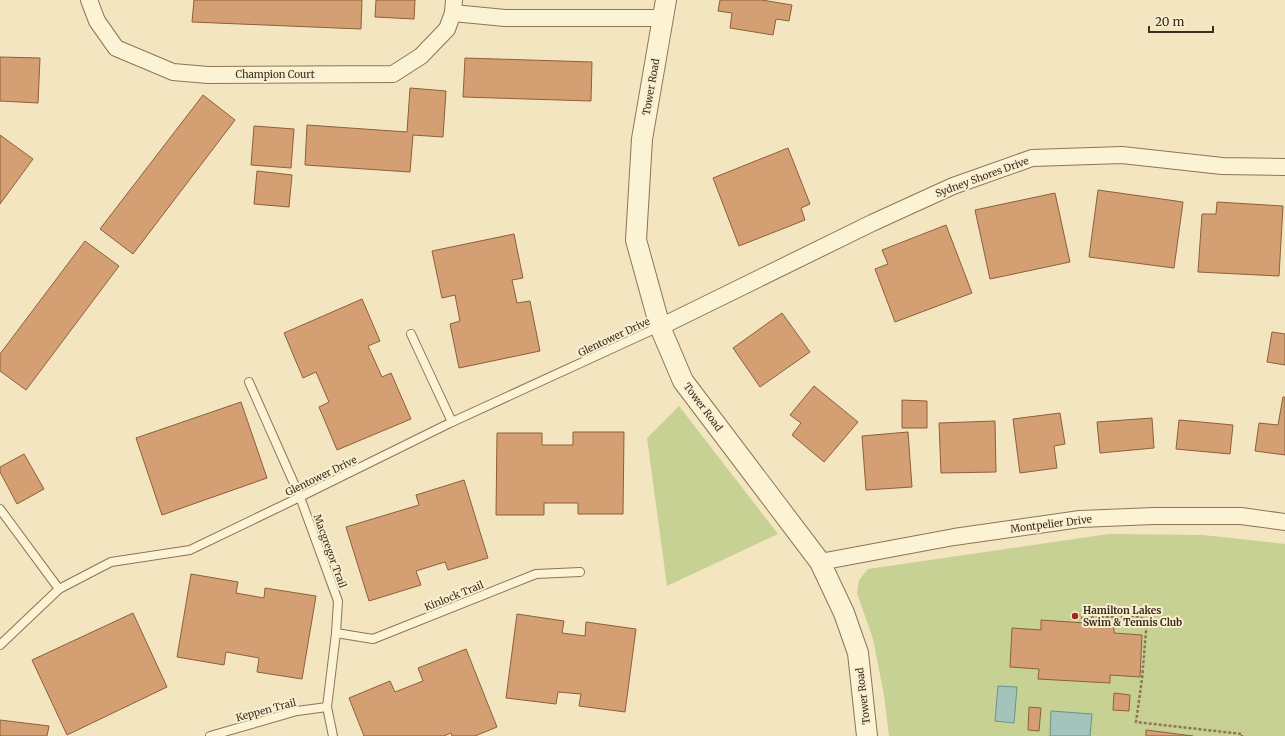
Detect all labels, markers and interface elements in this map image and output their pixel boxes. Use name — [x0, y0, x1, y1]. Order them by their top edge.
scale bar — [1149, 8, 1213, 34]
text: 20 m — [1155, 14, 1184, 29]
street label: Tower Road — [640, 58, 662, 116]
street label: Champion Court — [235, 68, 315, 81]
street label: Sydney Shores Drive — [933, 154, 1031, 200]
street label: Glentower Drive — [576, 315, 652, 359]
street label: Tower Road — [681, 380, 725, 434]
street label: Glentower Drive — [283, 453, 359, 499]
street label: Macgregor Trail — [311, 512, 349, 590]
street label: Montpelier Drive — [1009, 513, 1093, 535]
street label: Kinlock Trail — [422, 578, 486, 614]
place label: Hamilton Lakes Swim & Tennis Club — [1083, 604, 1182, 629]
marker: Hamilton Lakes Swim & Tennis Club — [1070, 611, 1080, 621]
street label: Tower Road — [853, 667, 873, 725]
street label: Keppen Trail — [234, 696, 298, 724]

